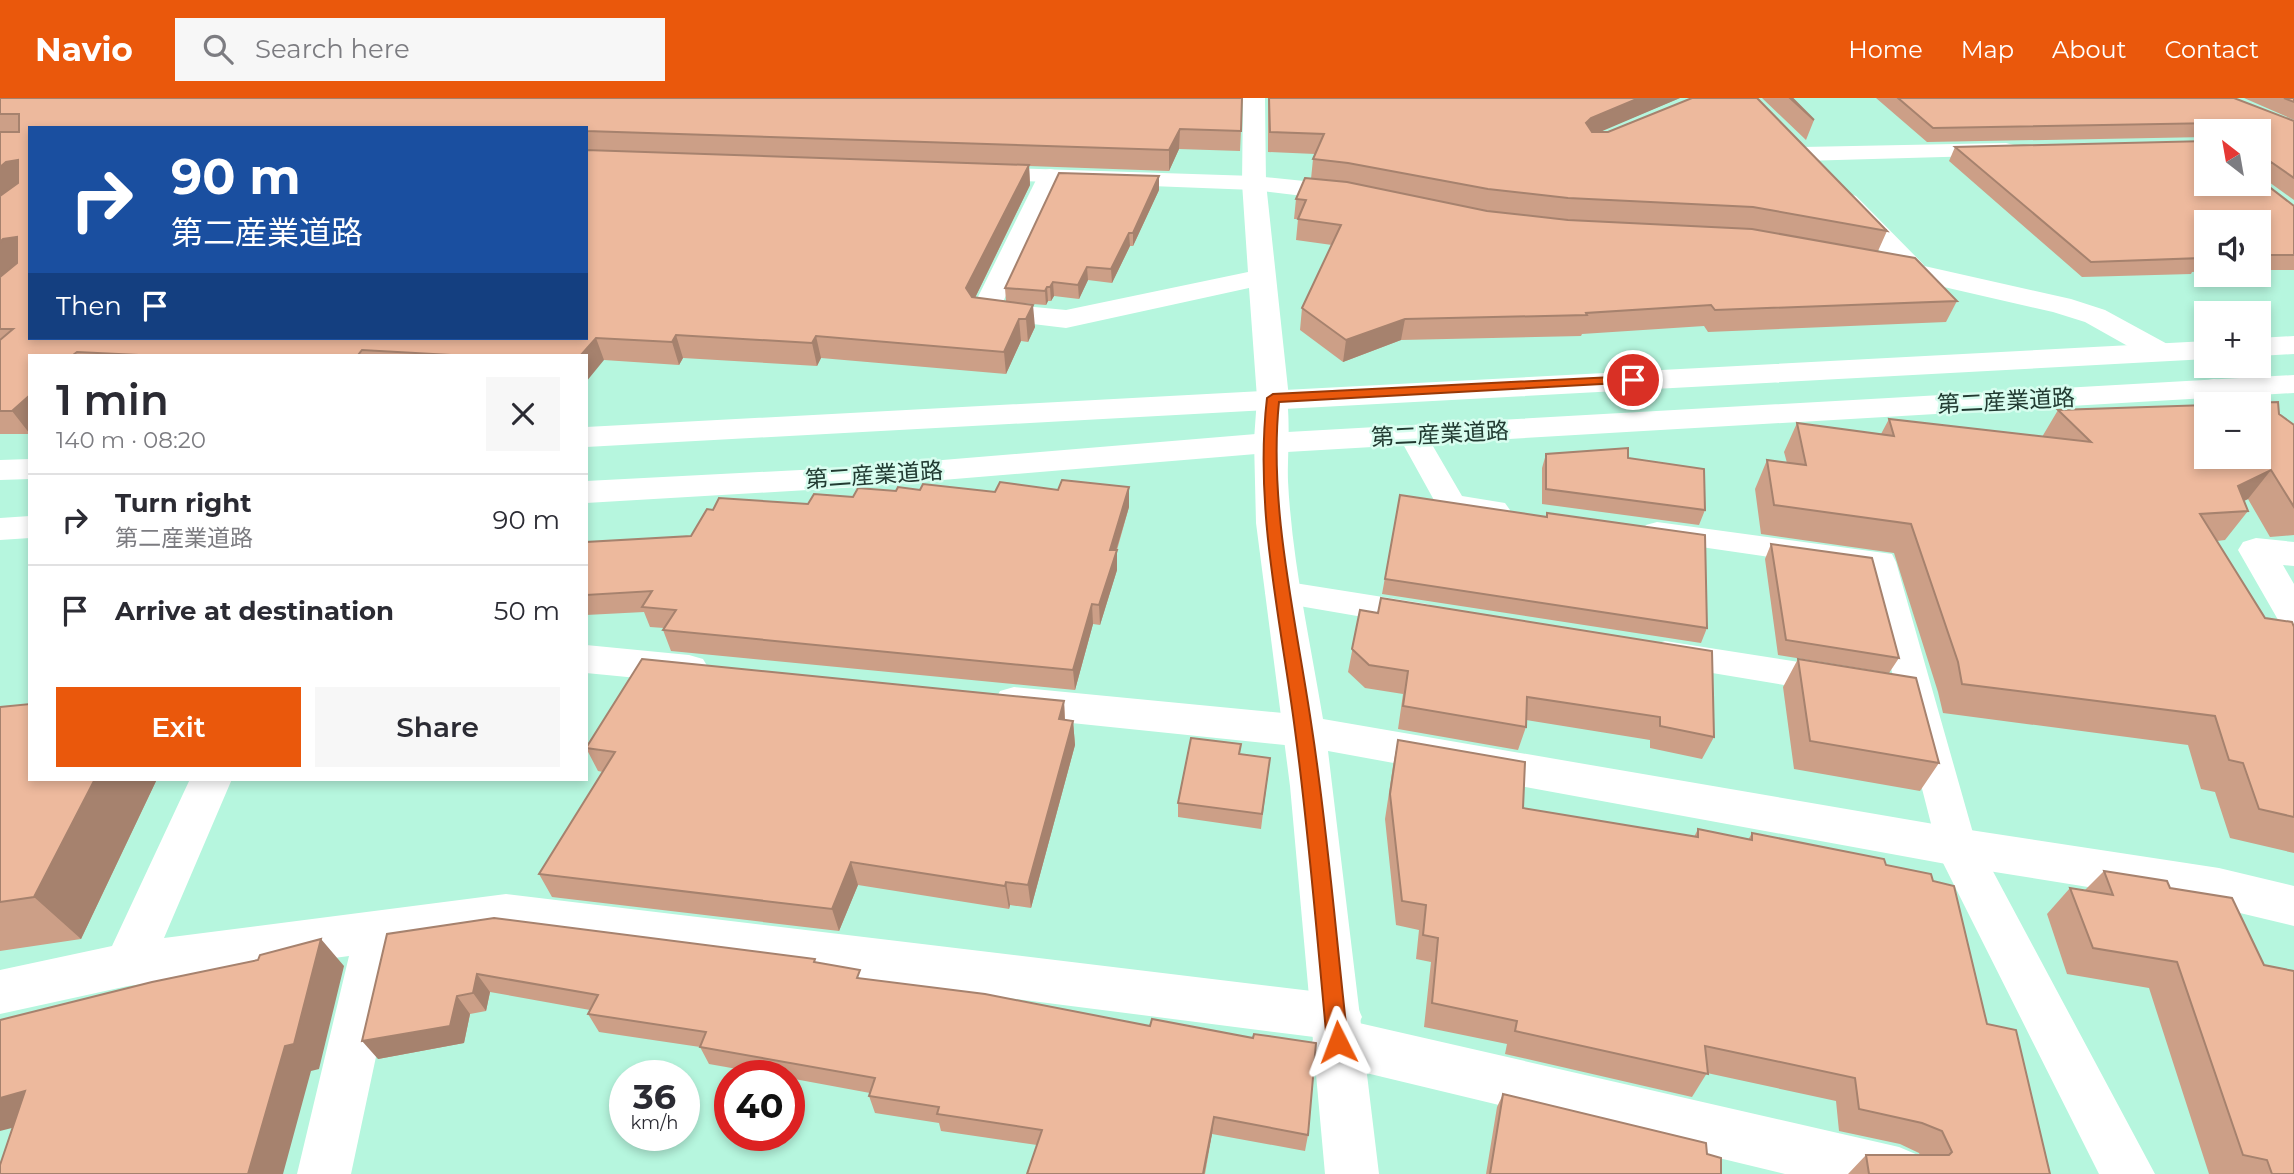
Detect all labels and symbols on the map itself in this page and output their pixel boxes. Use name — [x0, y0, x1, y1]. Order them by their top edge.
north arrow — [2194, 119, 2272, 196]
pin — [1603, 350, 1663, 410]
street label: 第二産業道路 — [1936, 383, 2076, 419]
street label: 第二産業道路 — [1370, 416, 1510, 452]
street label: 第二産業道路 — [804, 456, 944, 494]
position arrow — [1301, 1005, 1375, 1079]
speed limit sign: 40 — [714, 1060, 805, 1151]

